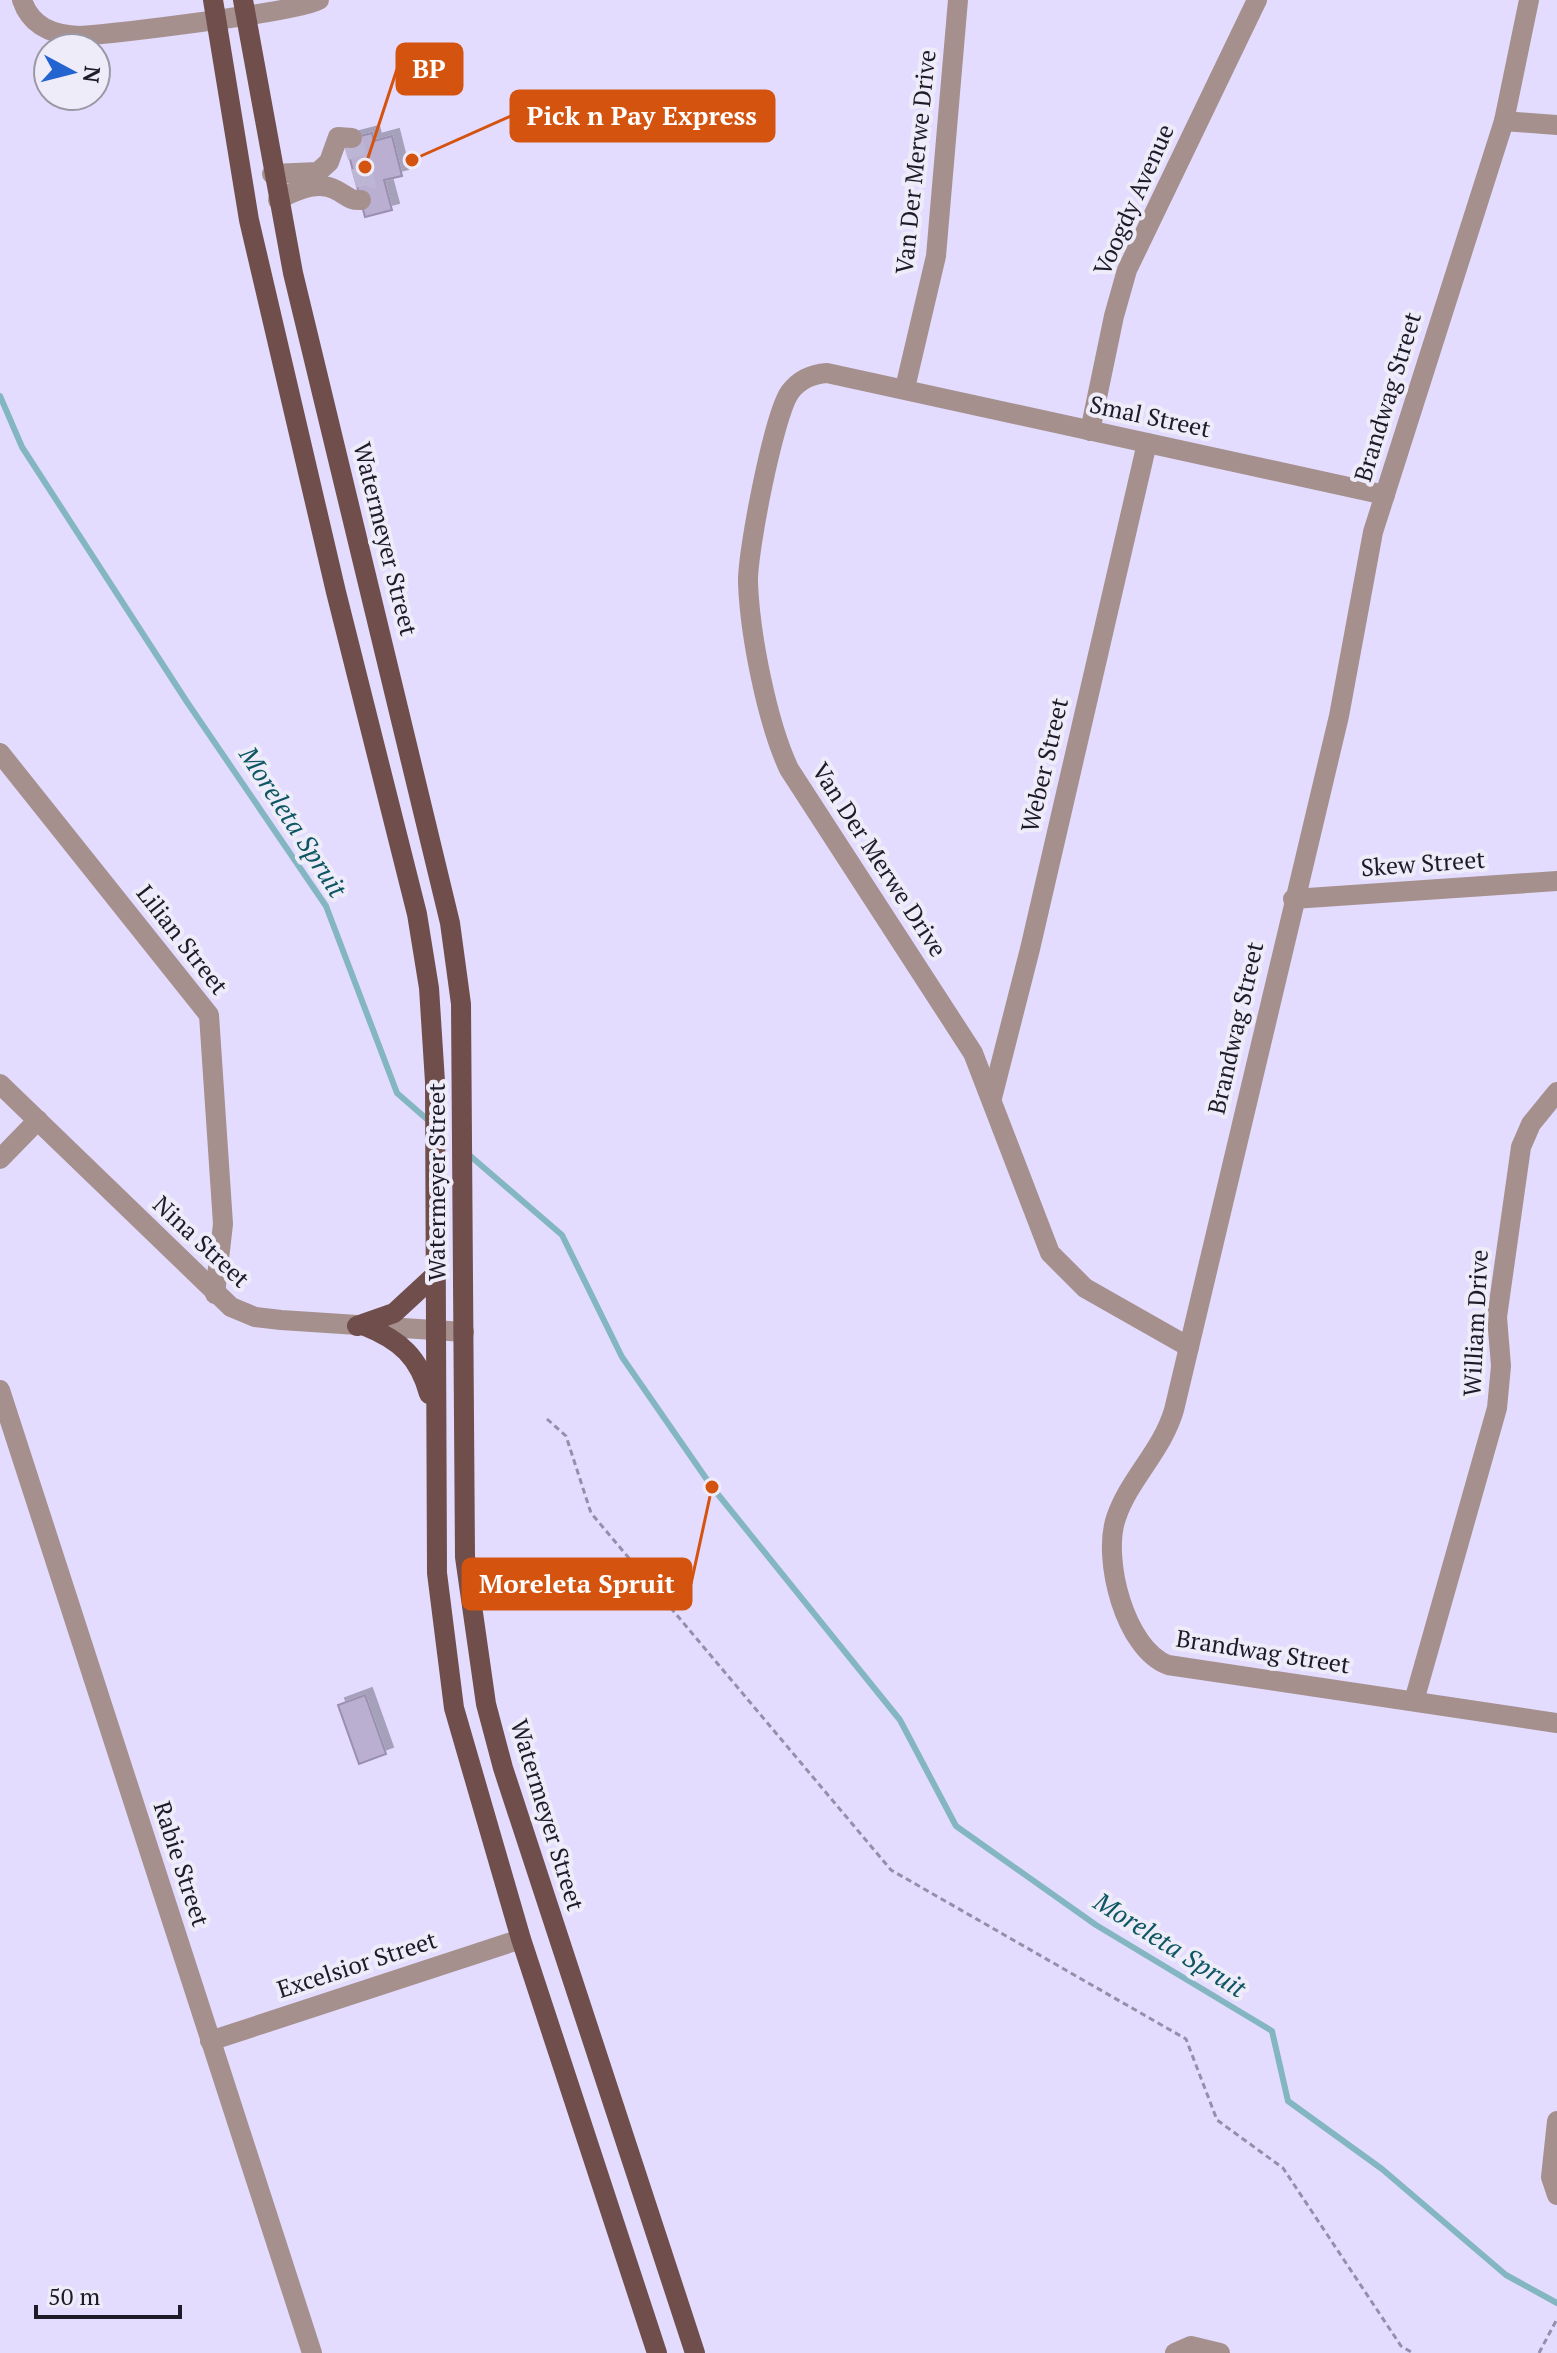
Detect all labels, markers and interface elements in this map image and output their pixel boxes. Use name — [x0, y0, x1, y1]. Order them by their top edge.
north arrow — [32, 32, 112, 112]
callout: BP — [397, 44, 462, 94]
street label: Van Der Merwe Drive — [887, 48, 943, 276]
text: BP — [412, 51, 446, 85]
text: N — [77, 64, 108, 85]
callout: Pick n Pay Express — [511, 91, 774, 141]
text: Pick n Pay Express — [527, 98, 757, 132]
street label: Voogdy Avenue — [1085, 119, 1181, 280]
street label: Brandwag Street — [1346, 308, 1428, 485]
street label: Smal Street — [1087, 388, 1214, 444]
street label: Watermeyer Street — [346, 439, 426, 639]
street label: Weber Street — [1013, 694, 1075, 835]
water label: Moreleta Spruit — [232, 739, 356, 904]
street label: Van Der Merwe Drive — [805, 756, 955, 963]
street label: Skew Street — [1360, 843, 1486, 883]
street label: Lilian Street — [130, 878, 236, 1001]
street label: Brandwag Street — [1200, 938, 1270, 1117]
street label: Watermeyer Street — [420, 1083, 452, 1281]
street label: Nina Street — [147, 1188, 257, 1294]
street label: William Drive — [1455, 1249, 1495, 1397]
callout: Moreleta Spruit — [463, 1559, 691, 1609]
text: Moreleta Spruit — [479, 1566, 676, 1600]
street label: Brandwag Street — [1174, 1621, 1353, 1681]
street label: Watermeyer Street — [504, 1715, 592, 1914]
street label: Rabie Street — [147, 1797, 217, 1930]
water label: Moreleta Spruit — [1087, 1883, 1254, 2005]
street label: Excelsior Street — [273, 1923, 441, 2005]
scale bar — [36, 2269, 180, 2319]
text: 50 m — [48, 2280, 100, 2312]

